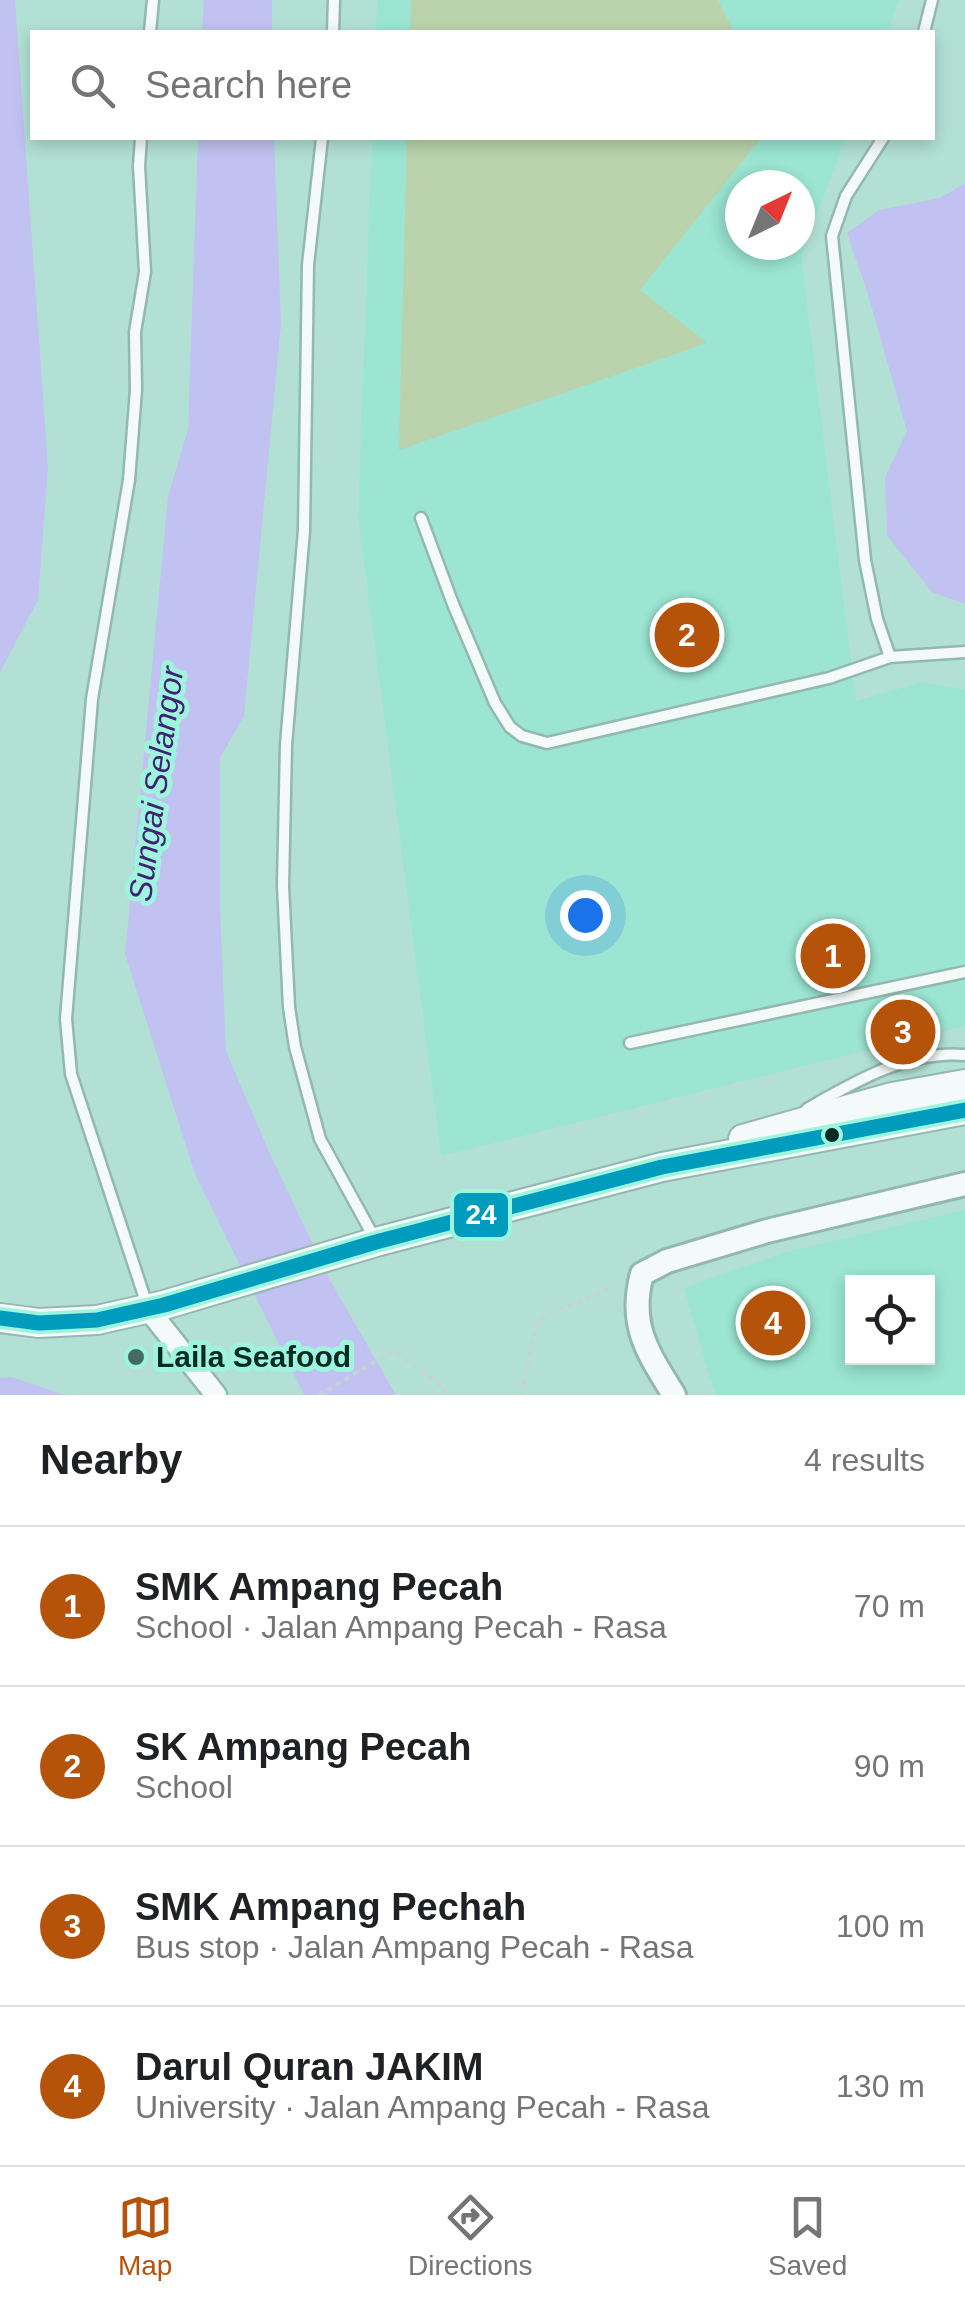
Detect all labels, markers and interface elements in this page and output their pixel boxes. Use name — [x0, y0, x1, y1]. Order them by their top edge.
search box — [30, 30, 935, 140]
icon: search — [65, 58, 120, 113]
text: Search here — [145, 64, 352, 106]
north arrow — [725, 170, 815, 260]
pin: 2 — [654, 598, 720, 672]
water label: Sungai Selangor — [122, 663, 190, 904]
your location — [560, 890, 611, 941]
pin: 1 — [800, 918, 866, 994]
pin: 3 — [870, 994, 936, 1070]
unlabelled marker — [822, 1125, 842, 1145]
line badge: 24 — [452, 1191, 510, 1239]
text: 24 — [465, 1199, 497, 1230]
map controls — [845, 1275, 935, 1365]
button: locate — [845, 1275, 935, 1365]
pin: 4 — [740, 1286, 806, 1360]
place label: Laila Seafood — [156, 1340, 351, 1373]
marker: Laila Seafood — [125, 1346, 147, 1368]
text: Nearby — [40, 1436, 182, 1483]
text: 4 results — [804, 1442, 925, 1478]
text: SMK Ampang Pecah — [135, 1566, 503, 1608]
text: 1 — [64, 1588, 81, 1624]
text: 70 m — [854, 1588, 925, 1624]
text: School · Jalan Ampang Pecah - Rasa — [135, 1609, 667, 1645]
text: SK Ampang Pecah — [135, 1726, 471, 1768]
text: 2 — [64, 1748, 81, 1784]
text: 90 m — [854, 1748, 925, 1784]
text: School — [135, 1769, 233, 1805]
text: SMK Ampang Pechah — [135, 1886, 526, 1928]
text: 3 — [64, 1908, 81, 1944]
text: 100 m — [836, 1908, 925, 1944]
text: Bus stop · Jalan Ampang Pecah - Rasa — [135, 1929, 694, 1965]
text: Darul Quran JAKIM — [135, 2046, 483, 2088]
text: 4 — [64, 2068, 81, 2104]
text: 130 m — [836, 2068, 925, 2104]
text: University · Jalan Ampang Pecah - Rasa — [135, 2089, 709, 2125]
tab: Map — [118, 2190, 173, 2282]
tab: Directions — [408, 2190, 533, 2282]
tab: Saved — [768, 2190, 847, 2282]

